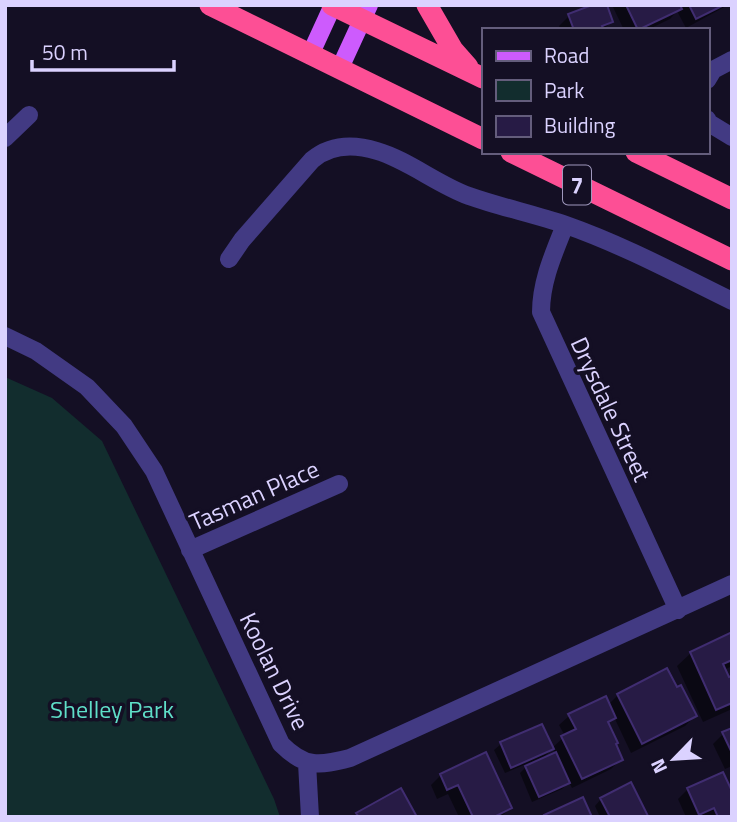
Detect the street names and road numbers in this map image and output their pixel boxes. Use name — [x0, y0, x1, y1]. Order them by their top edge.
road number: 7 — [563, 166, 591, 204]
street label: Drysdale Street — [562, 331, 661, 488]
street label: Tasman Place — [184, 450, 324, 540]
street label: Koolan Drive — [231, 606, 319, 736]

